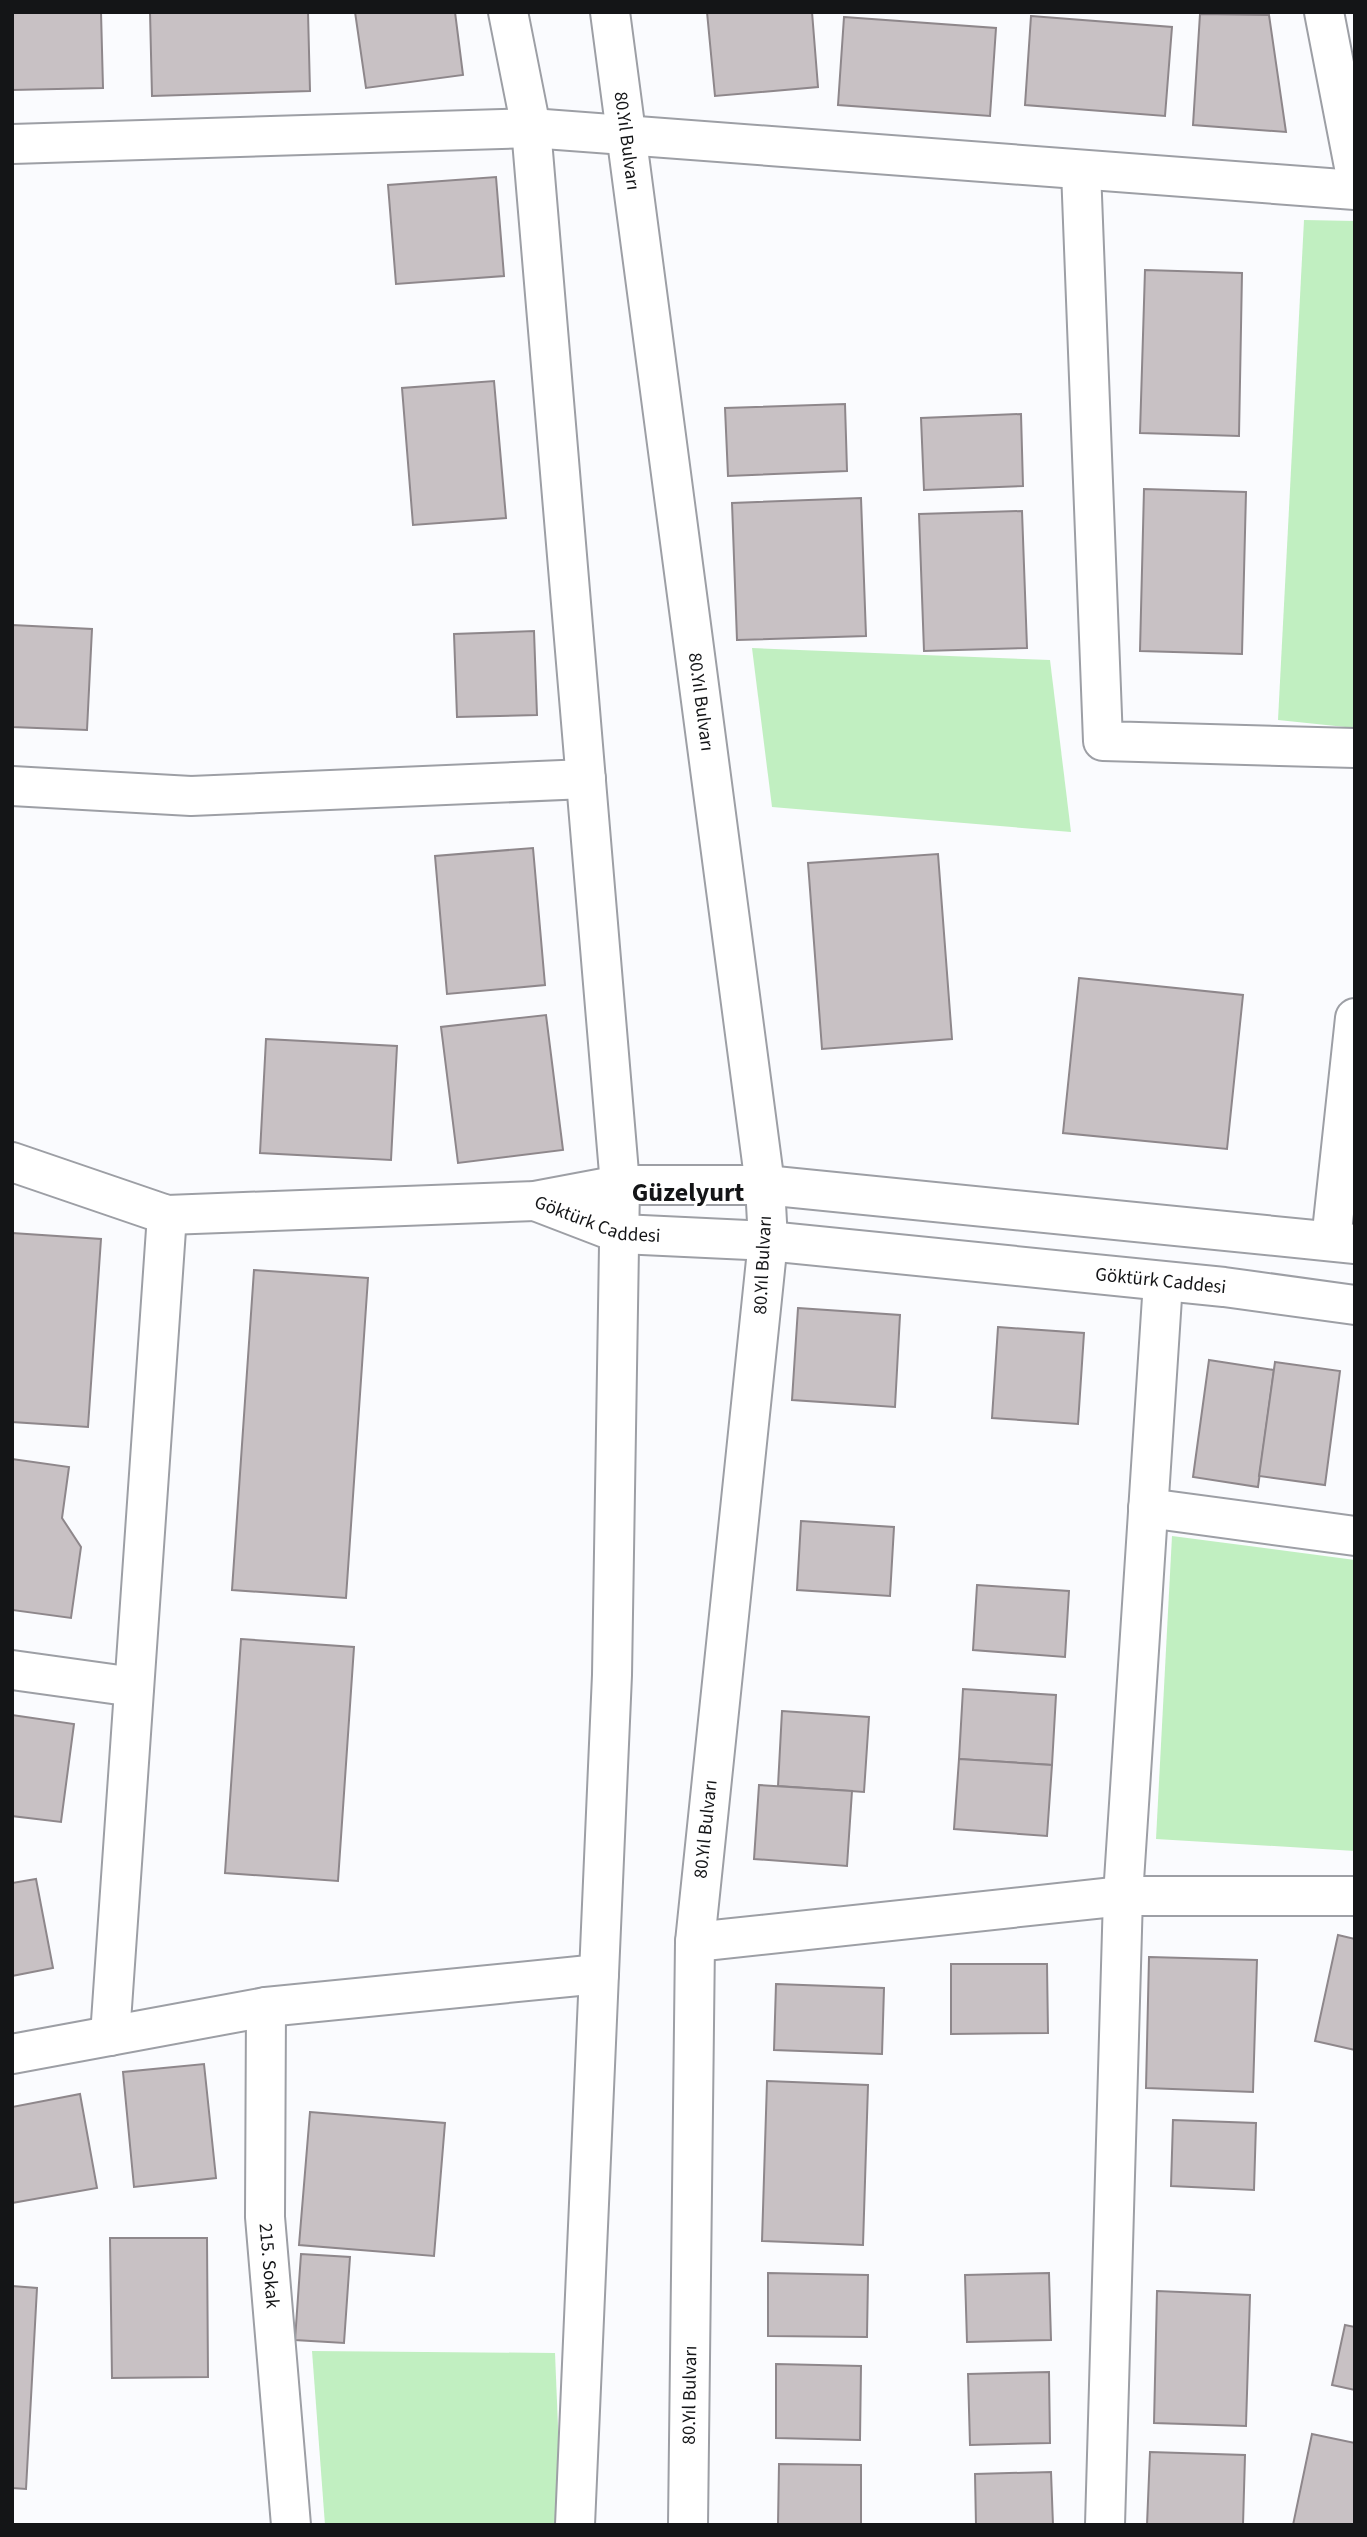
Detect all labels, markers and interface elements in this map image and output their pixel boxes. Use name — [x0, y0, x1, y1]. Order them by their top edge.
street label: 80.Yıl Bulvarı — [607, 90, 647, 192]
street label: 80.Yıl Bulvarı — [681, 651, 721, 753]
district label: Güzelyurt — [632, 1174, 744, 1211]
street label: Göktürk Caddesi — [530, 1189, 661, 1249]
street label: 80.Yıl Bulvarı — [747, 1215, 779, 1315]
street label: Göktürk Caddesi — [1094, 1261, 1227, 1301]
street label: 80.Yıl Bulvarı — [687, 1778, 725, 1880]
street label: 215. Sokak — [252, 2222, 286, 2310]
street label: 80.Yıl Bulvarı — [676, 2345, 704, 2445]

